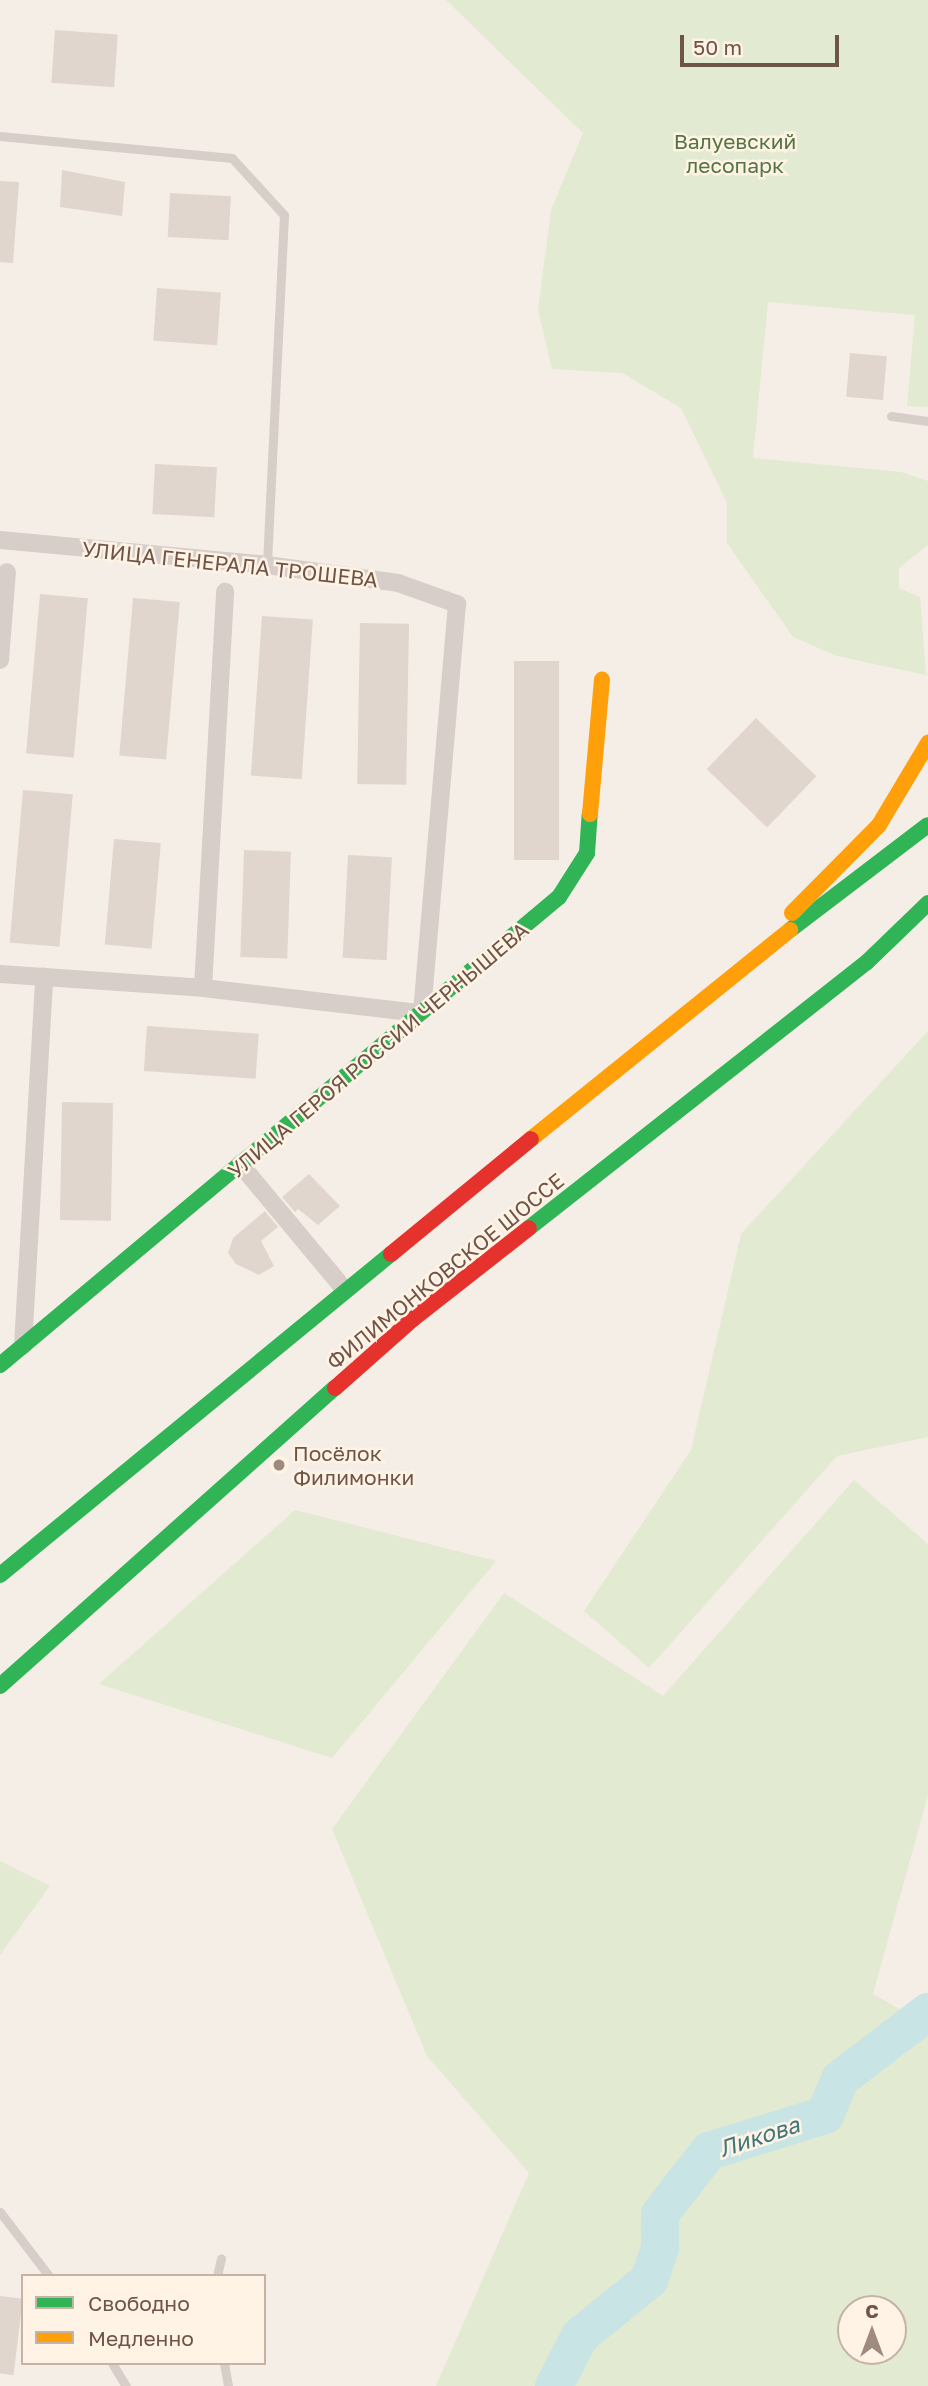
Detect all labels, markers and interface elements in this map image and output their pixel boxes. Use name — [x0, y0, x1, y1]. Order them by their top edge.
scale bar — [683, 21, 842, 65]
text: 50 m — [693, 34, 742, 60]
park label: Валуевский лесопарк — [674, 128, 796, 178]
street label: УЛИЦА ГЕНЕРАЛА ТРОШЕВА — [81, 536, 379, 592]
street label: УЛИЦА ГЕРОЯ РОССИИ ЧЕРНЫШЕВА — [223, 917, 533, 1183]
street label: ФИЛИМОНКОВСКОЕ ШОССЕ — [321, 1168, 569, 1374]
place label: Посёлок Филимонки — [293, 1440, 414, 1490]
marker: Посёлок Филимонки — [271, 1457, 287, 1473]
water label: Ликова — [715, 2110, 803, 2162]
legend — [21, 2274, 266, 2365]
text: Свободно — [88, 2290, 190, 2316]
north arrow — [837, 2295, 907, 2365]
text: С — [865, 2299, 879, 2322]
text: Медленно — [88, 2325, 194, 2351]

